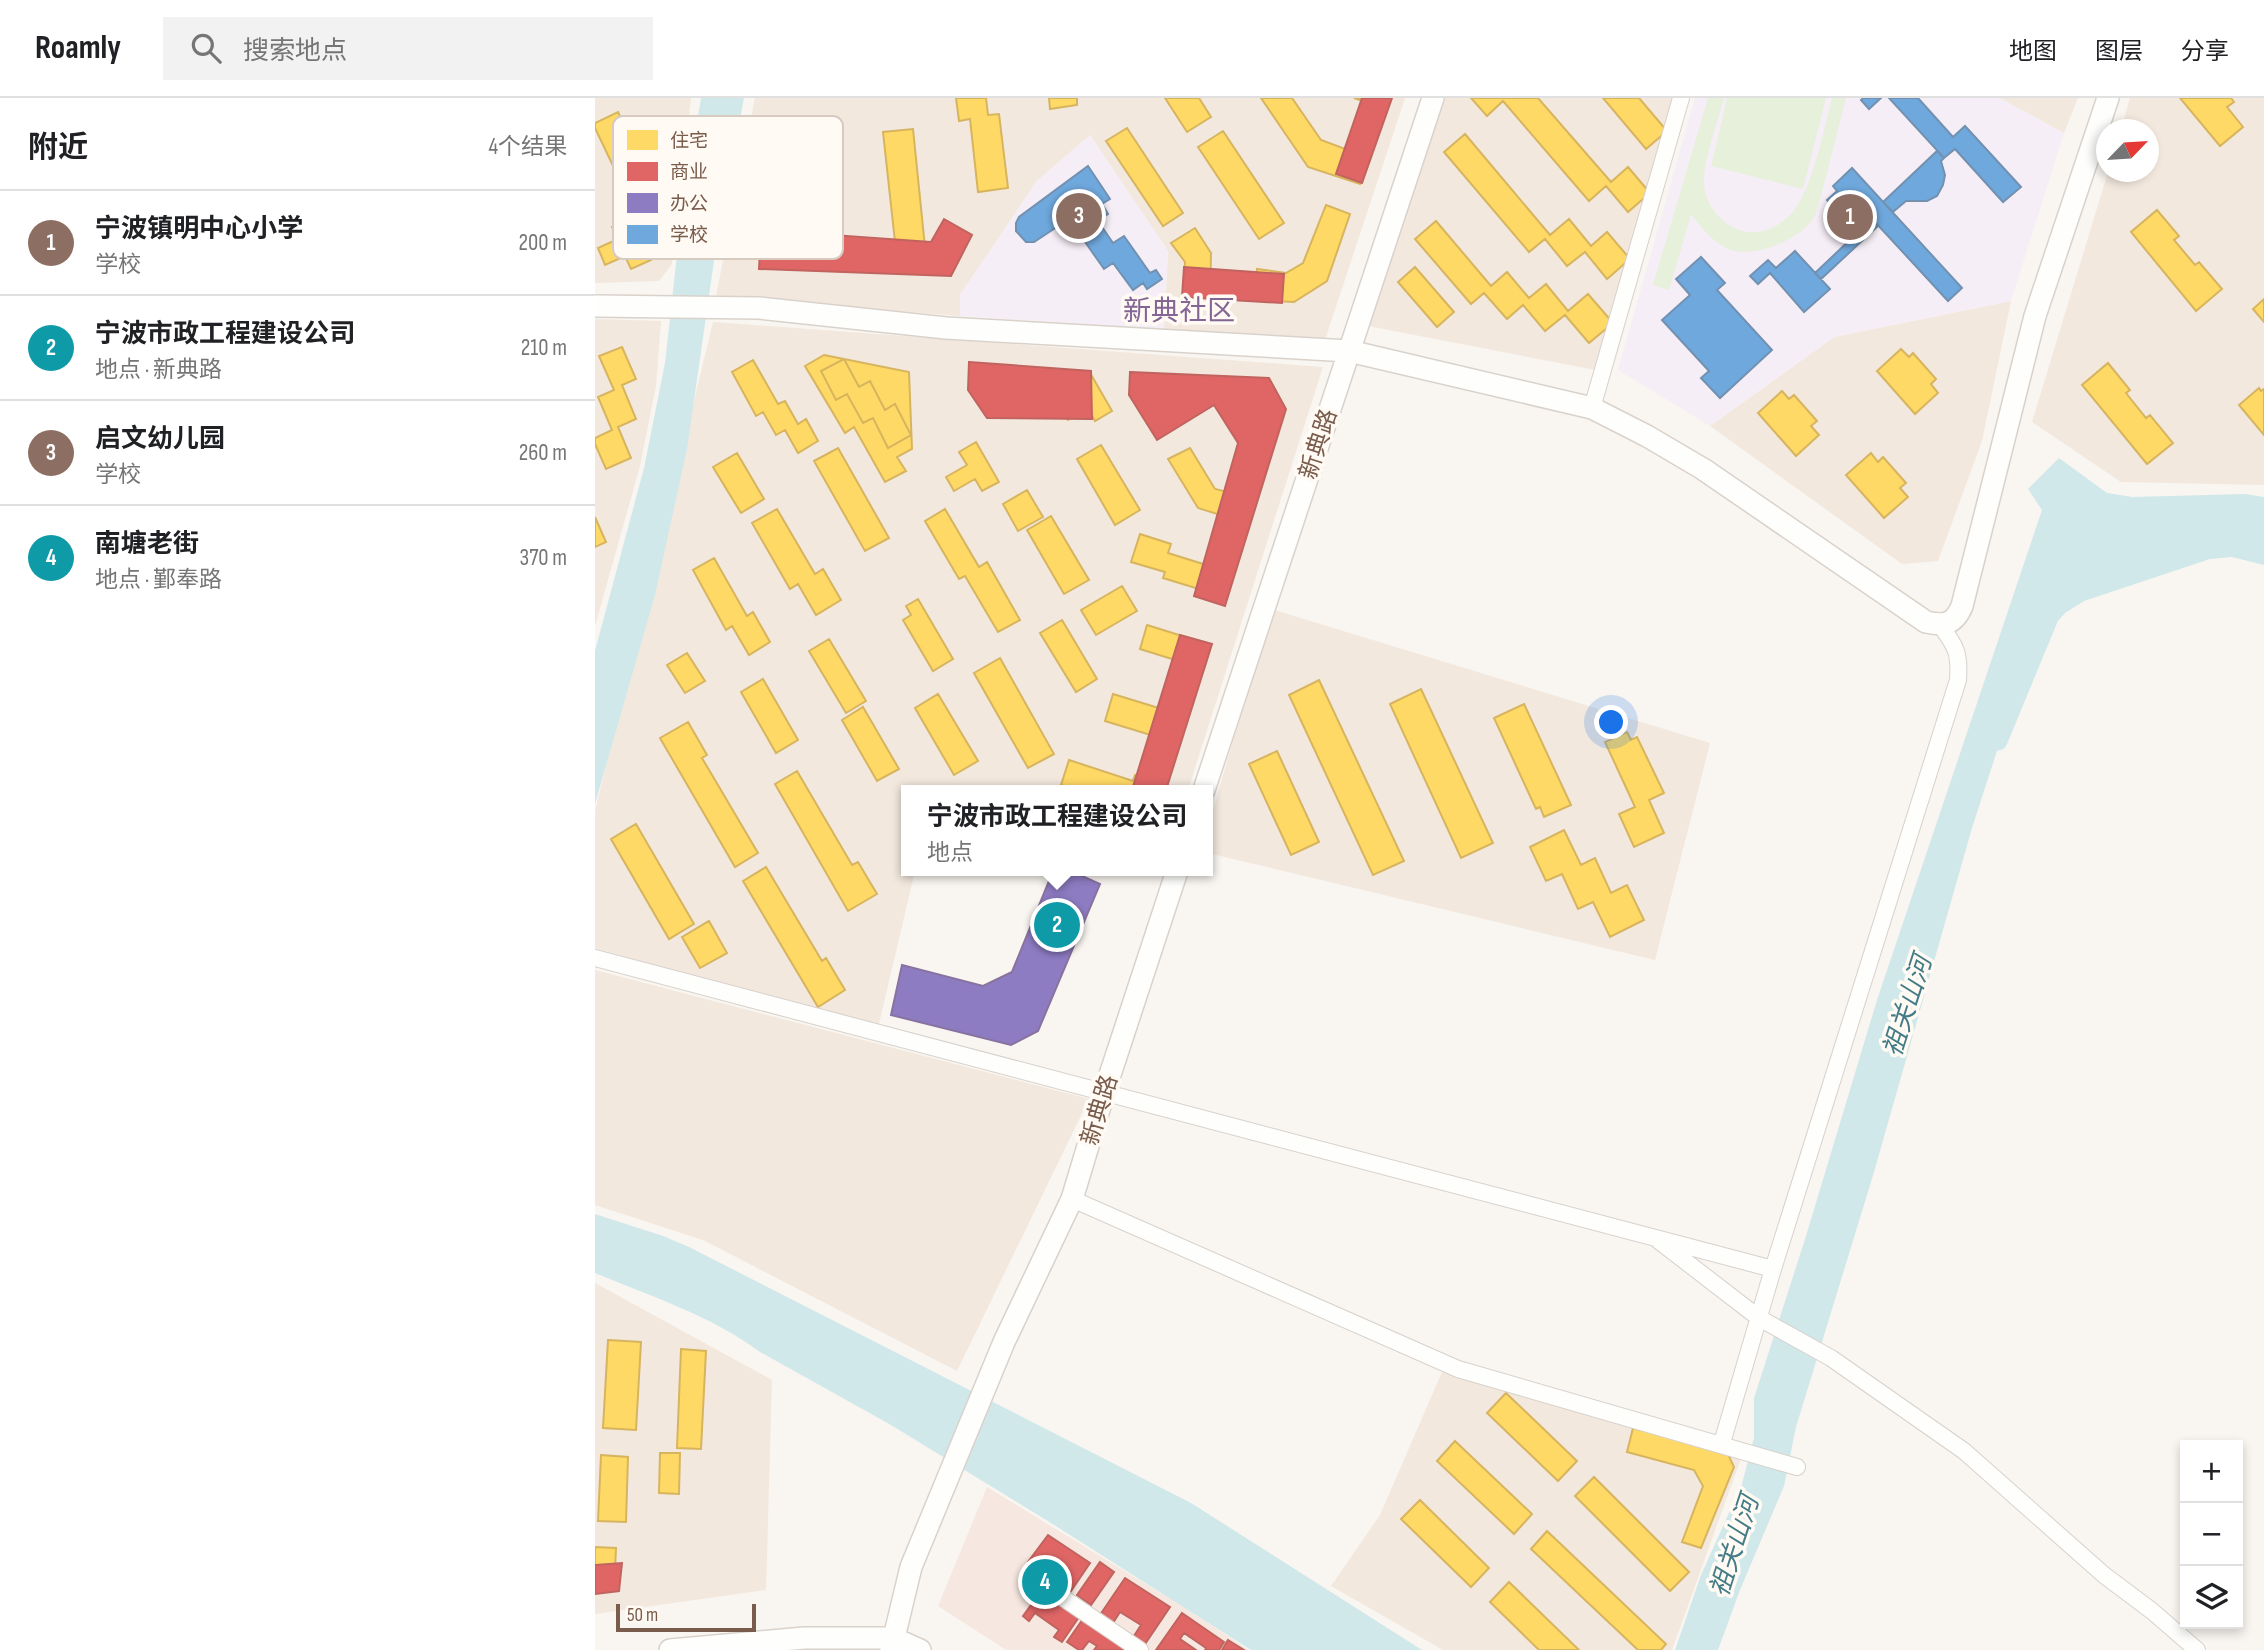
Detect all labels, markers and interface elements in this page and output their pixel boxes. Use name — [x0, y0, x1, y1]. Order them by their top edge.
search box — [163, 17, 653, 80]
text: Roamly — [35, 28, 121, 68]
icon: search — [187, 29, 225, 67]
text: 搜索地点 — [243, 36, 347, 67]
text: 地图 — [2009, 37, 2057, 66]
text: 图层 — [2095, 37, 2143, 66]
text: 分享 — [2181, 37, 2229, 66]
legend — [613, 116, 843, 259]
north arrow — [2096, 119, 2159, 182]
text: 附近 — [28, 130, 88, 166]
text: 住宅 — [670, 130, 708, 153]
text: 4个结果 — [488, 133, 567, 161]
text: 商业 — [670, 161, 708, 184]
pin: 3 — [1056, 190, 1102, 242]
pin: 1 — [1827, 191, 1873, 243]
text: 办公 — [670, 193, 708, 216]
text: 宁波镇明中心小学 — [95, 214, 303, 245]
text: 学校 — [670, 224, 708, 247]
text: 1 — [46, 229, 56, 257]
text: 200 m — [519, 229, 567, 257]
text: 学校 — [95, 251, 141, 279]
district label: 新典社区 — [1123, 295, 1235, 328]
text: 宁波市政工程建设公司 — [95, 319, 355, 350]
text: 2 — [46, 334, 56, 362]
text: 210 m — [521, 334, 567, 362]
text: 地点 · 新典路 — [95, 356, 222, 384]
street label: 新典路 — [1294, 405, 1343, 483]
text: 启文幼儿园 — [95, 424, 225, 455]
text: 3 — [46, 439, 56, 467]
text: 260 m — [519, 439, 567, 467]
text: 学校 — [95, 461, 141, 489]
text: 南塘老街 — [95, 529, 199, 560]
text: 4 — [46, 544, 56, 572]
text: 370 m — [520, 544, 567, 572]
text: 地点 · 鄞奉路 — [95, 566, 222, 594]
your location — [1594, 705, 1628, 739]
popup — [901, 785, 1213, 876]
text: 宁波市政工程建设公司 — [927, 802, 1187, 833]
text: 地点 — [927, 839, 973, 867]
pin: 2 — [1034, 899, 1080, 951]
water label: 祖关山河 — [1878, 947, 1941, 1061]
street label: 新典路 — [1075, 1071, 1124, 1149]
map controls — [2180, 1440, 2243, 1629]
button: + — [2180, 1440, 2243, 1503]
water label: 祖关山河 — [1705, 1487, 1768, 1601]
button: − — [2180, 1503, 2243, 1566]
pin: 4 — [1022, 1556, 1068, 1608]
button: layers — [2180, 1566, 2243, 1629]
scale bar — [616, 1601, 756, 1633]
text: 50 m — [627, 1604, 658, 1627]

